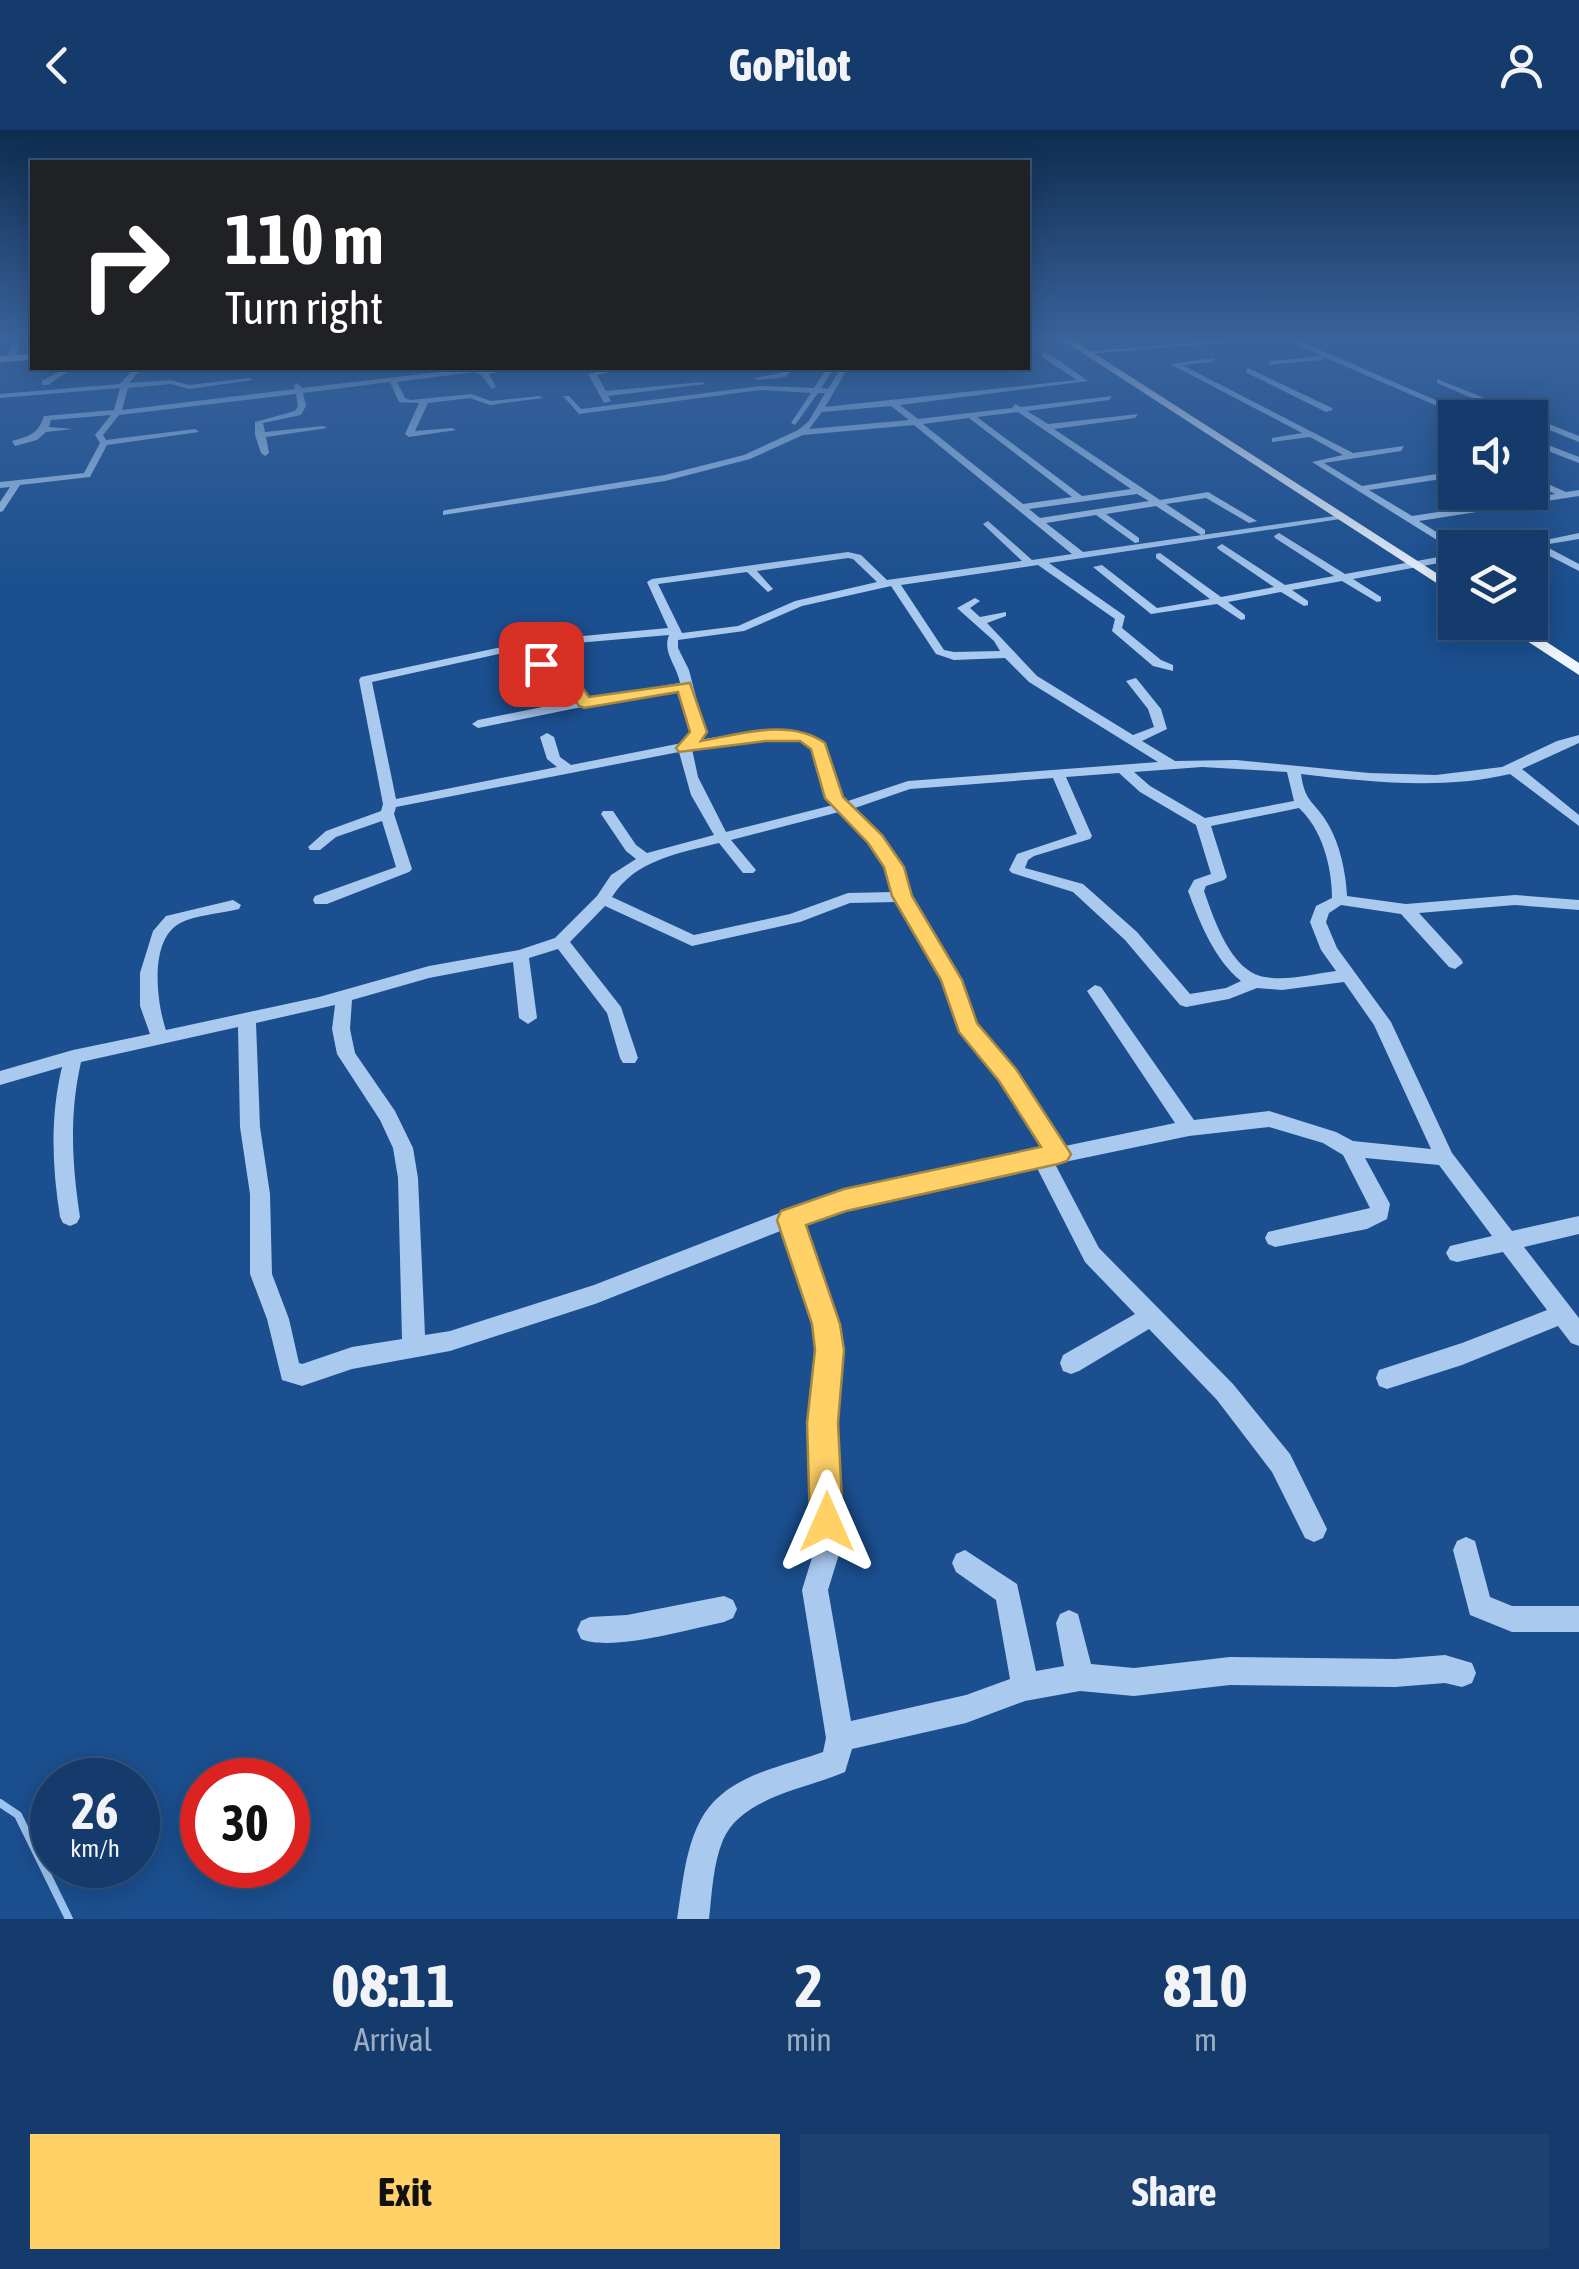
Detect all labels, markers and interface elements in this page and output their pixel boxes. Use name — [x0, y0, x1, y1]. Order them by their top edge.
icon: back — [30, 38, 85, 93]
icon: person — [1494, 38, 1549, 93]
text: GoPilot — [728, 39, 851, 91]
text: 110 m — [225, 199, 384, 279]
icon: right — [60, 200, 190, 330]
text: Turn right — [225, 282, 383, 334]
map controls — [1438, 400, 1548, 640]
button: sound — [1438, 400, 1548, 510]
button: layers — [1438, 530, 1548, 640]
pin — [499, 622, 584, 707]
icon: arrive — [514, 637, 569, 692]
position arrow — [775, 1470, 879, 1574]
speed limit sign: 30 — [180, 1758, 310, 1888]
text: 26 — [71, 1782, 118, 1840]
text: km/h — [70, 1834, 120, 1862]
text: 08:11 — [331, 1951, 455, 2020]
text: 2 — [795, 1951, 823, 2020]
text: 810 — [1163, 1951, 1248, 2020]
text: Arrival — [354, 2021, 432, 2058]
text: min — [786, 2021, 832, 2058]
text: m — [1194, 2021, 1217, 2058]
button: Exit — [30, 2134, 780, 2249]
button: Share — [800, 2134, 1549, 2249]

